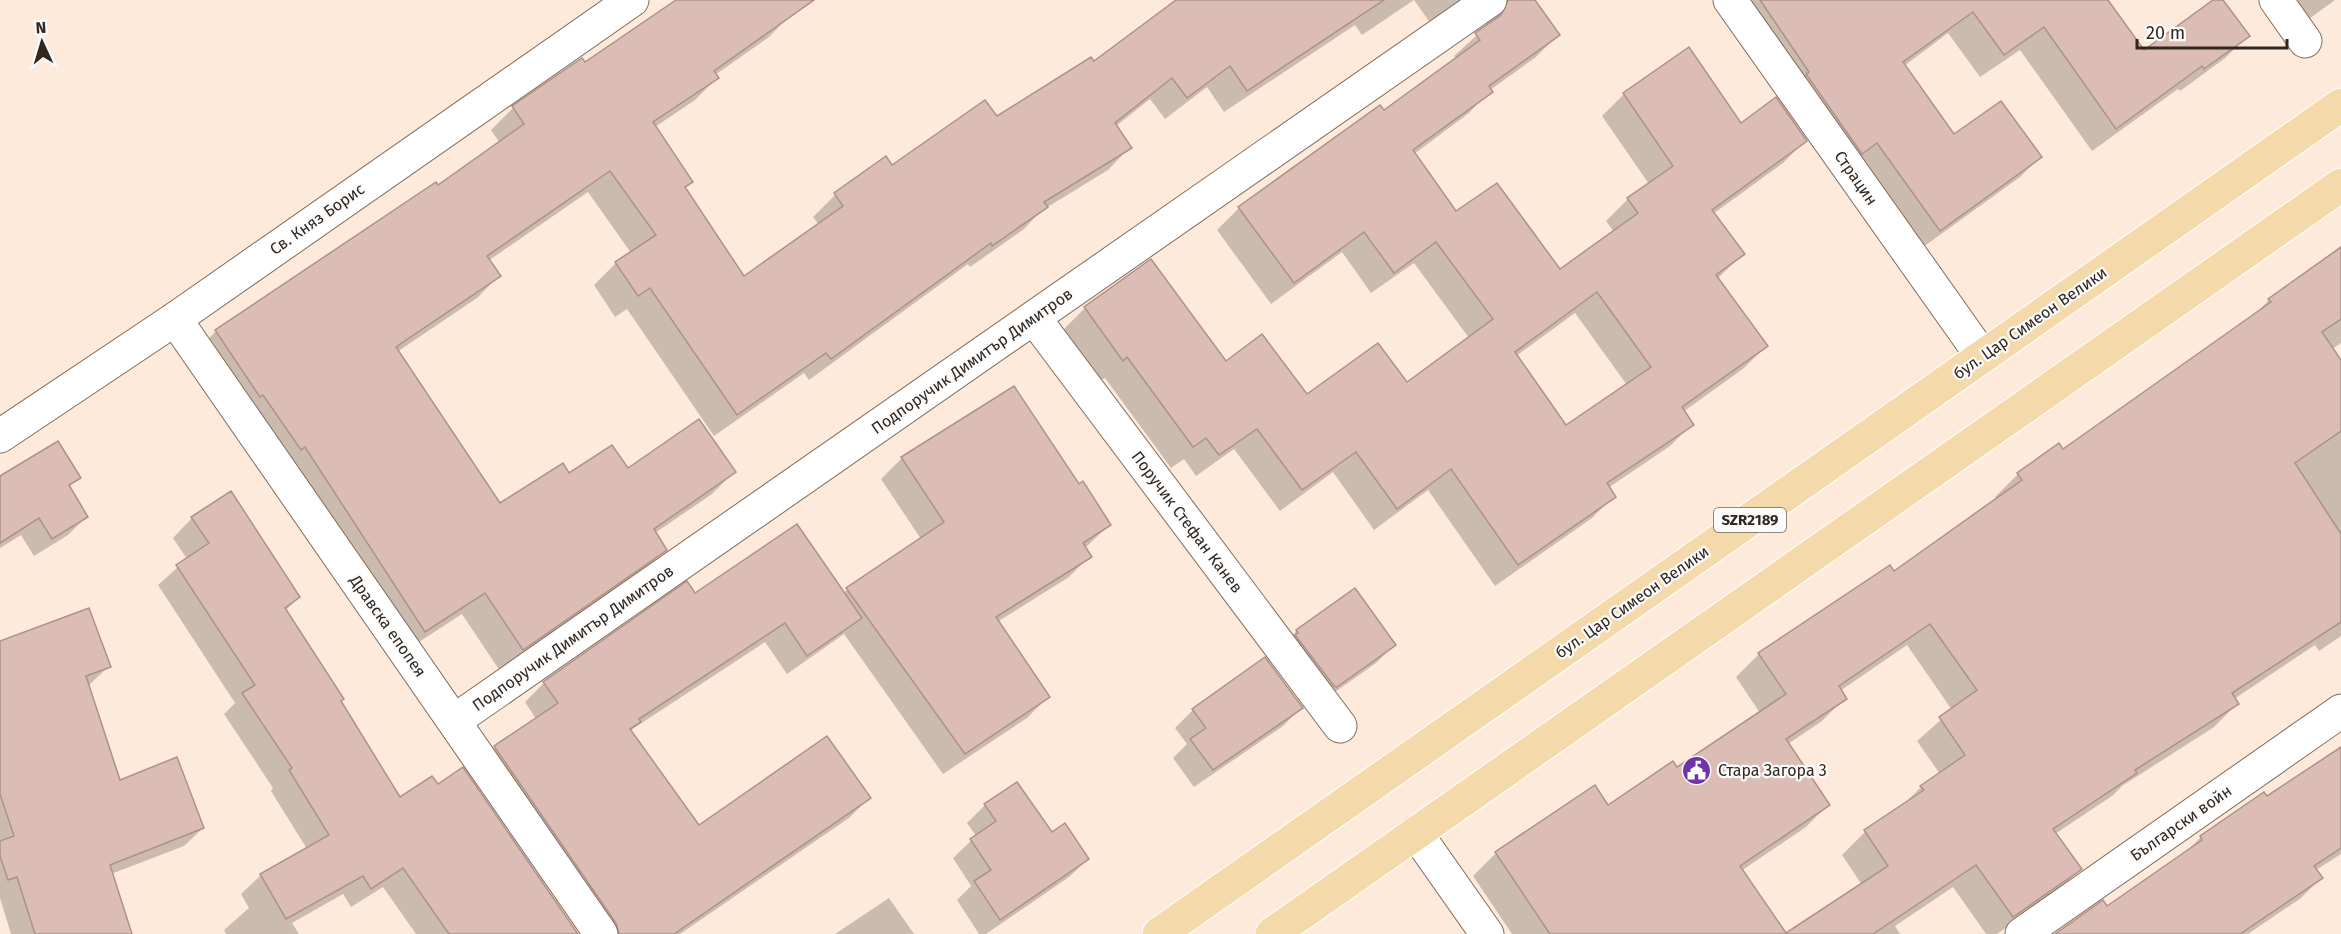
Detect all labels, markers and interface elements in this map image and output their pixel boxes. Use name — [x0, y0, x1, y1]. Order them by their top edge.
north arrow — [12, 12, 72, 72]
scale bar — [2137, 12, 2287, 50]
text: N — [35, 18, 47, 37]
text: 20 m — [2146, 22, 2185, 44]
street label: Страцин — [1830, 147, 1882, 209]
street label: Св. Княз Борис — [266, 179, 368, 259]
street label: бул. Цар Симеон Велики — [1950, 263, 2110, 383]
street label: Подпоручик Димитър Димитров — [868, 284, 1076, 438]
street label: Поручик Стефан Канев — [1127, 447, 1247, 597]
road number: SZR2189 — [1714, 508, 1786, 532]
street label: бул. Цар Симеон Велики — [1552, 542, 1712, 662]
street label: Подпоручик Димитър Димитров — [469, 561, 677, 715]
street label: Дравска епопея — [345, 571, 430, 681]
public building icon: Стара Загора 3 — [1681, 754, 1713, 786]
place label: Стара Загора 3 — [1718, 761, 1827, 780]
street label: Български войн — [2127, 781, 2235, 865]

